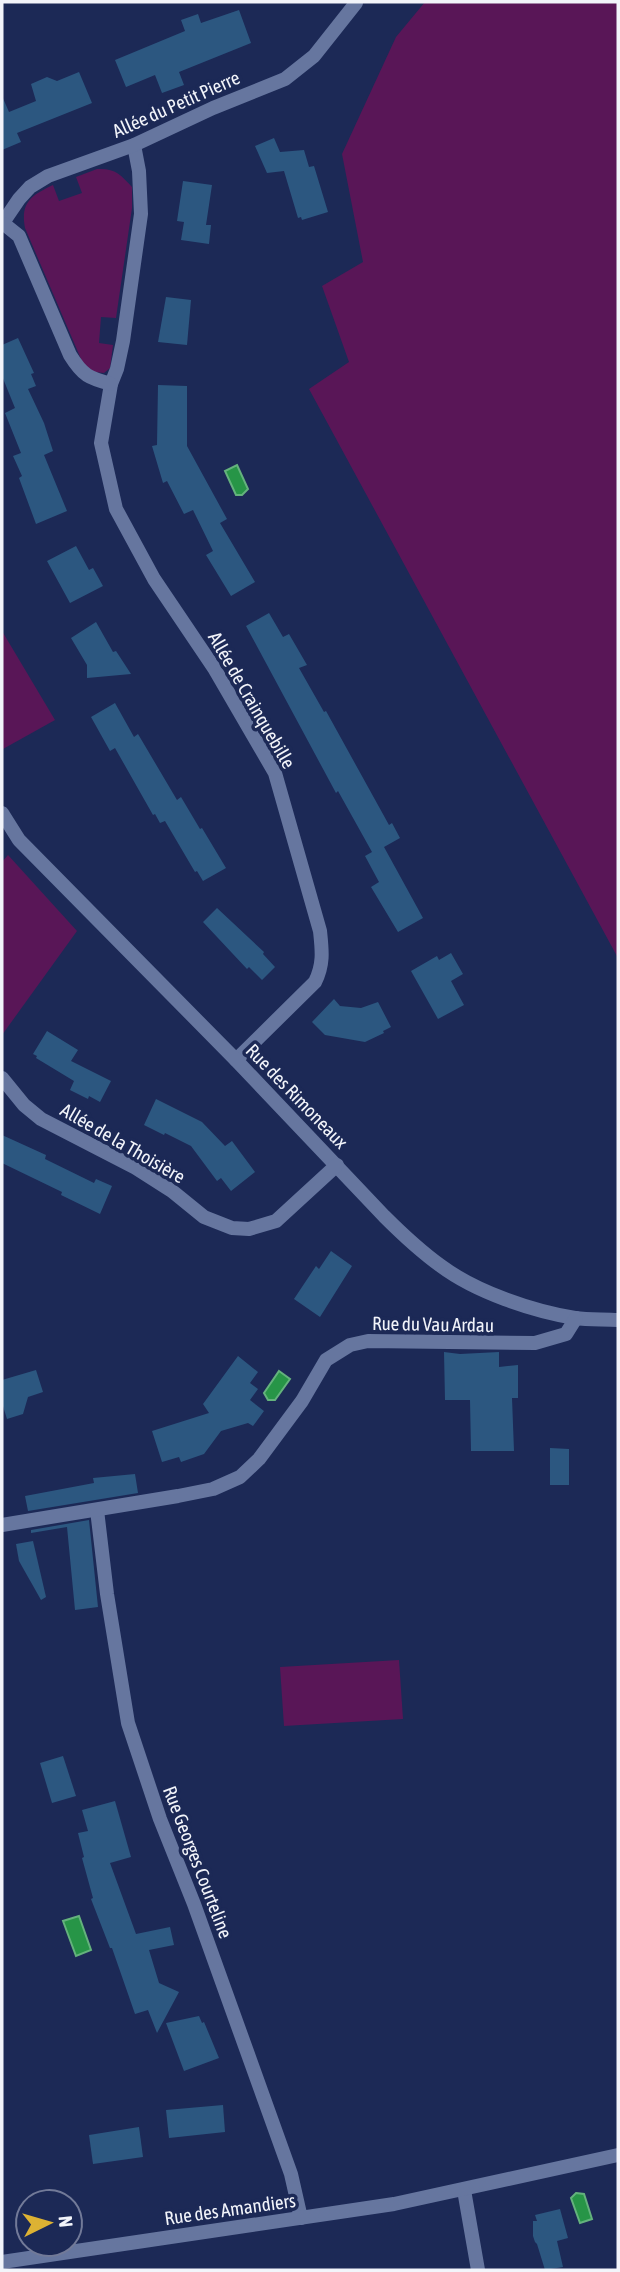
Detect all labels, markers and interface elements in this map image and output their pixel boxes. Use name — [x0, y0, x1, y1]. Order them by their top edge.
street label: Allée du Petit Pierre — [109, 66, 243, 142]
street label: Allée de Crainquebille — [204, 628, 300, 772]
street label: Rue des Rimoneaux — [242, 1039, 353, 1153]
street label: Allée de la Thoisière — [57, 1098, 189, 1188]
street label: Rue du Vau Ardau — [372, 1312, 494, 1336]
street label: Rue Georges Courteline — [159, 1783, 237, 1941]
north arrow — [14, 2188, 84, 2258]
street label: Rue des Amandiers — [163, 2189, 297, 2229]
text: N — [54, 2215, 77, 2228]

